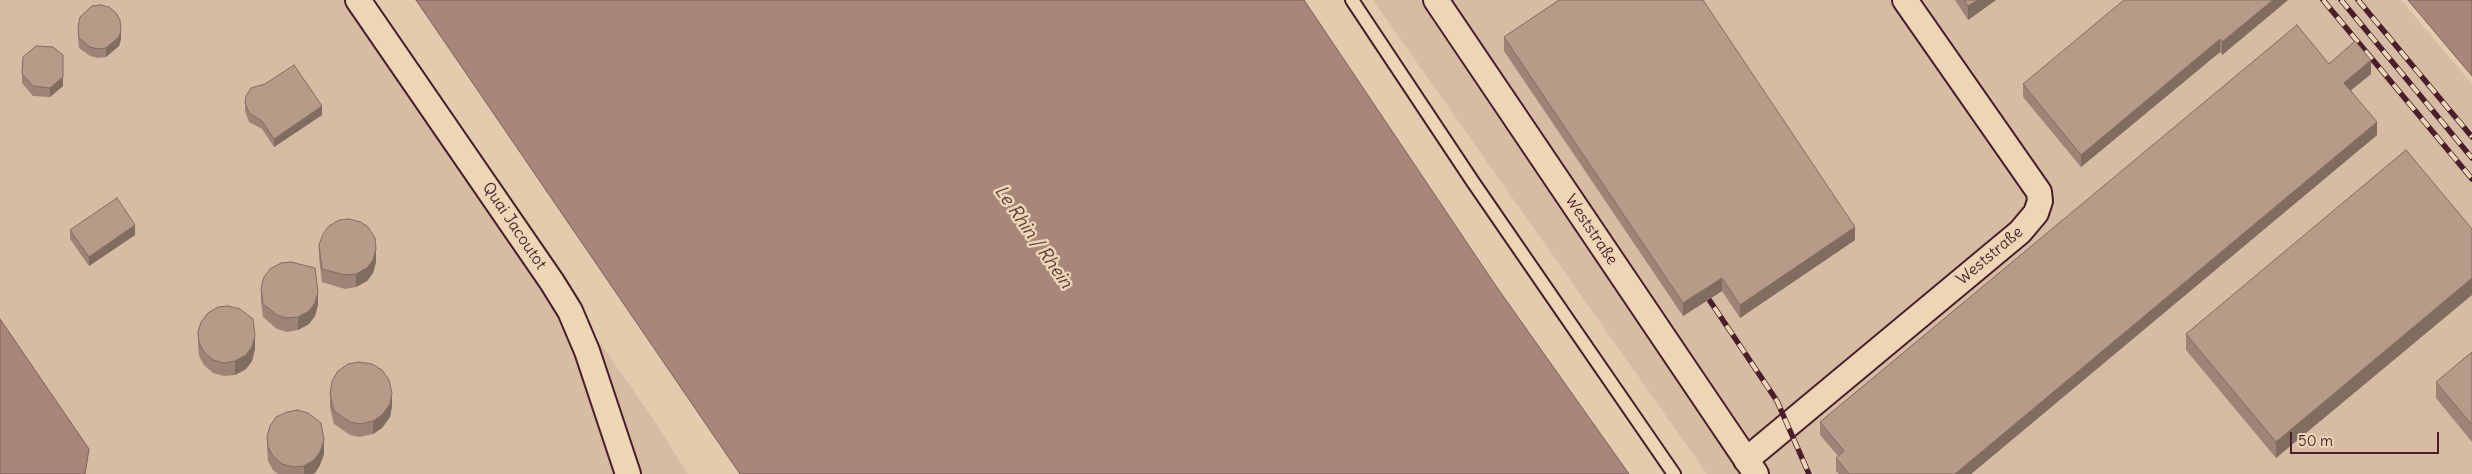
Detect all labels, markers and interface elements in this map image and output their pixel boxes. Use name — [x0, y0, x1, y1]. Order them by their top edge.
street label: Quai Jacoutot — [478, 179, 550, 273]
water label: Le Rhin / Rhein — [990, 181, 1076, 293]
street label: Weststraße — [1560, 191, 1622, 269]
street label: Weststraße — [1953, 223, 2027, 289]
scale bar — [2292, 422, 2441, 454]
text: 50 m — [2298, 431, 2333, 450]

